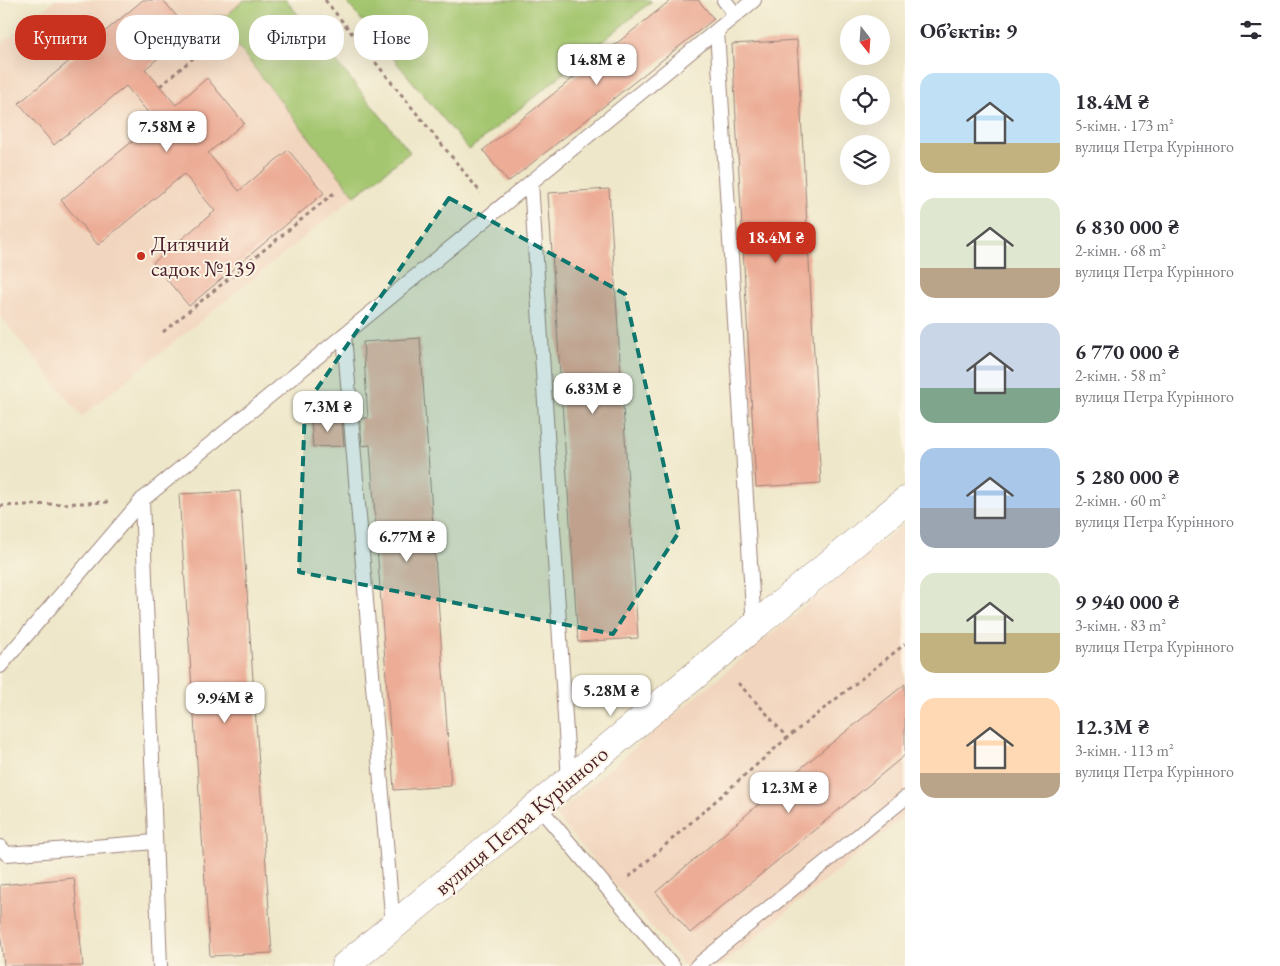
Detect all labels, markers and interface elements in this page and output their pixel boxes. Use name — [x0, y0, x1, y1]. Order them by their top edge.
chip: Купити — [15, 15, 106, 60]
chip: Орендувати — [116, 15, 239, 60]
chip: Фільтри — [249, 15, 344, 60]
chip: Нове — [354, 15, 428, 60]
north arrow — [840, 15, 890, 65]
map controls — [840, 15, 890, 185]
icon: filters — [1237, 16, 1265, 44]
text: Об’єктів: 9 — [920, 17, 1017, 44]
pin: 14.8M ₴ — [551, 44, 643, 86]
text: 14.8M ₴ — [569, 49, 625, 70]
button: locate — [840, 75, 890, 125]
text: 18.4M ₴ — [1075, 88, 1149, 115]
icon: home — [960, 93, 1020, 153]
pin: 7.58M ₴ — [121, 110, 213, 153]
text: 5-кімн. · 173 m² — [1075, 115, 1174, 136]
text: 7.58M ₴ — [139, 116, 195, 137]
button: layers — [840, 135, 890, 185]
text: вулиця Петра Курінного — [1075, 136, 1234, 157]
text: 6 830 000 ₴ — [1075, 213, 1179, 240]
icon: home — [960, 218, 1020, 278]
pin: 18.4M ₴ — [730, 222, 822, 264]
text: 18.4M ₴ — [748, 227, 804, 248]
place label: Дитячий садок №139 — [151, 229, 255, 283]
text: 2-кімн. · 68 m² — [1075, 240, 1166, 261]
marker: Дитячий садок №139 — [135, 250, 147, 262]
text: вулиця Петра Курінного — [1075, 261, 1234, 282]
text: 6 770 000 ₴ — [1075, 338, 1179, 365]
icon: home — [960, 343, 1020, 403]
text: 2-кімн. · 58 m² — [1075, 365, 1166, 386]
pin: 6.83M ₴ — [547, 372, 639, 415]
text: 6.83M ₴ — [565, 378, 621, 399]
text: вулиця Петра Курінного — [1075, 386, 1234, 407]
pin: 7.3M ₴ — [287, 390, 369, 433]
text: 7.3M ₴ — [304, 396, 352, 417]
text: 5 280 000 ₴ — [1075, 463, 1179, 490]
icon: home — [960, 468, 1020, 528]
text: 2-кімн. · 60 m² — [1075, 490, 1166, 511]
text: вулиця Петра Курінного — [1075, 511, 1234, 532]
pin: 6.77M ₴ — [361, 520, 453, 563]
text: 6.77M ₴ — [379, 526, 435, 547]
text: 9 940 000 ₴ — [1075, 588, 1179, 615]
icon: home — [960, 593, 1020, 653]
text: 3-кімн. · 83 m² — [1075, 615, 1166, 636]
text: вулиця Петра Курінного — [1075, 636, 1234, 657]
pin: 5.28M ₴ — [565, 674, 657, 717]
text: 5.28M ₴ — [583, 680, 639, 701]
pin: 9.94M ₴ — [179, 682, 271, 724]
text: 9.94M ₴ — [197, 687, 253, 708]
text: 12.3M ₴ — [1075, 713, 1149, 740]
icon: home — [960, 718, 1020, 778]
street label: вулиця Петра Курінного — [428, 739, 614, 902]
text: 3-кімн. · 113 m² — [1075, 740, 1174, 761]
text: вулиця Петра Курінного — [1075, 761, 1234, 782]
pin: 12.3M ₴ — [743, 772, 835, 814]
text: 12.3M ₴ — [761, 777, 817, 798]

